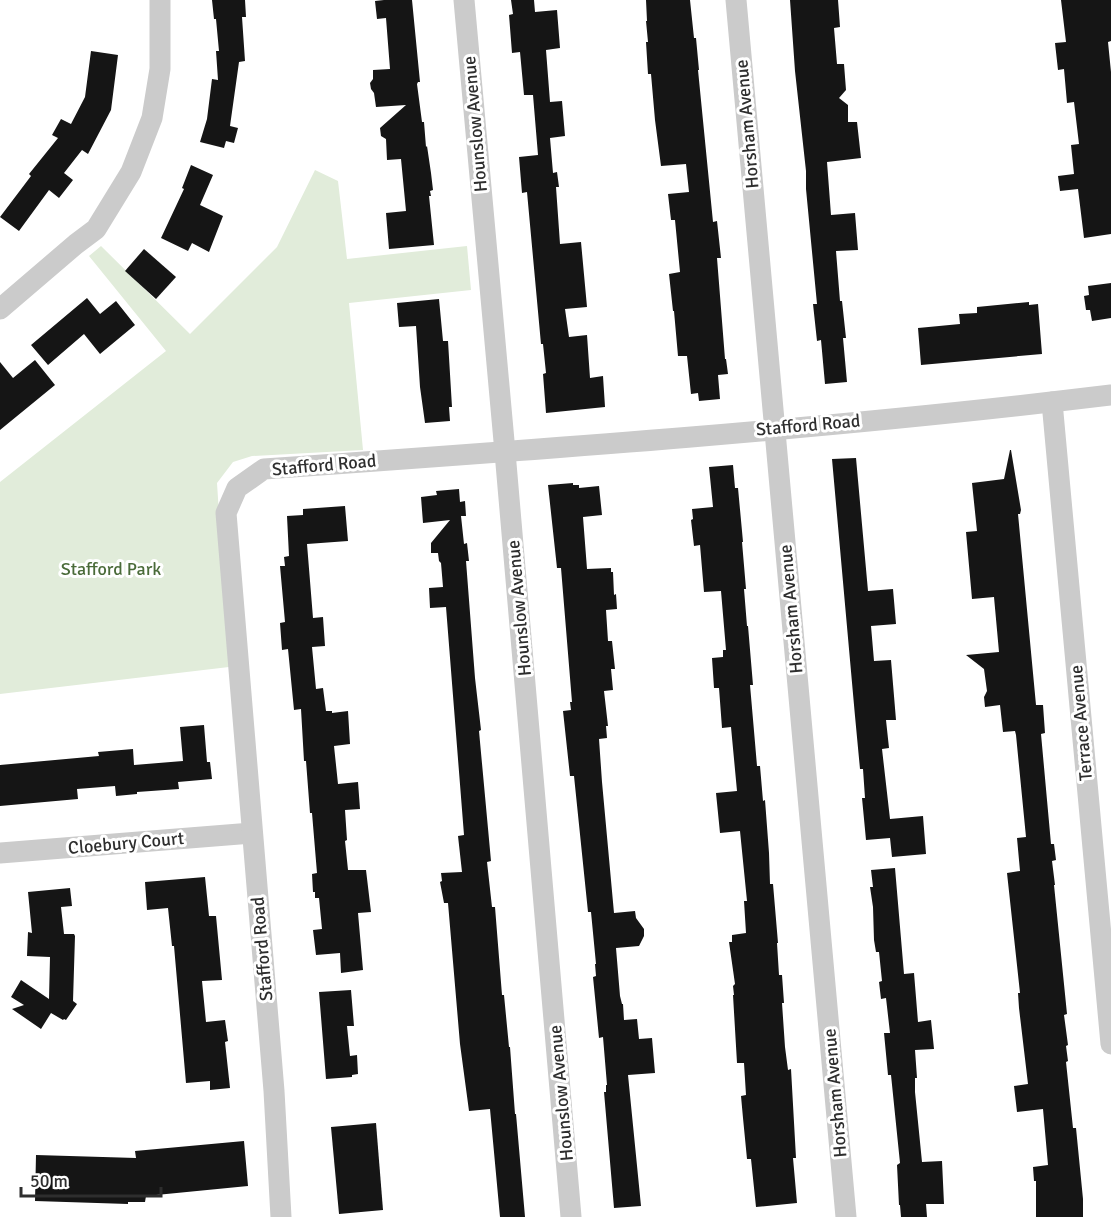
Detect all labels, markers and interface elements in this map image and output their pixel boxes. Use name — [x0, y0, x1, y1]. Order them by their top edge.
street label: Hounslow Avenue — [458, 55, 492, 193]
street label: Horsham Avenue — [730, 59, 764, 189]
street label: Stafford Road — [755, 409, 861, 441]
street label: Stafford Road — [271, 449, 377, 481]
street label: Hounslow Avenue — [502, 539, 536, 677]
street label: Horsham Avenue — [774, 544, 808, 674]
park label: Stafford Park — [61, 558, 161, 580]
street label: Terrace Avenue — [1065, 664, 1097, 782]
street label: Cloebury Court — [67, 827, 185, 859]
street label: Stafford Road — [246, 896, 278, 1002]
street label: Hounslow Avenue — [544, 1024, 578, 1162]
street label: Horsham Avenue — [818, 1028, 852, 1158]
scale bar — [21, 1160, 160, 1198]
text: 50 m — [30, 1170, 68, 1192]

